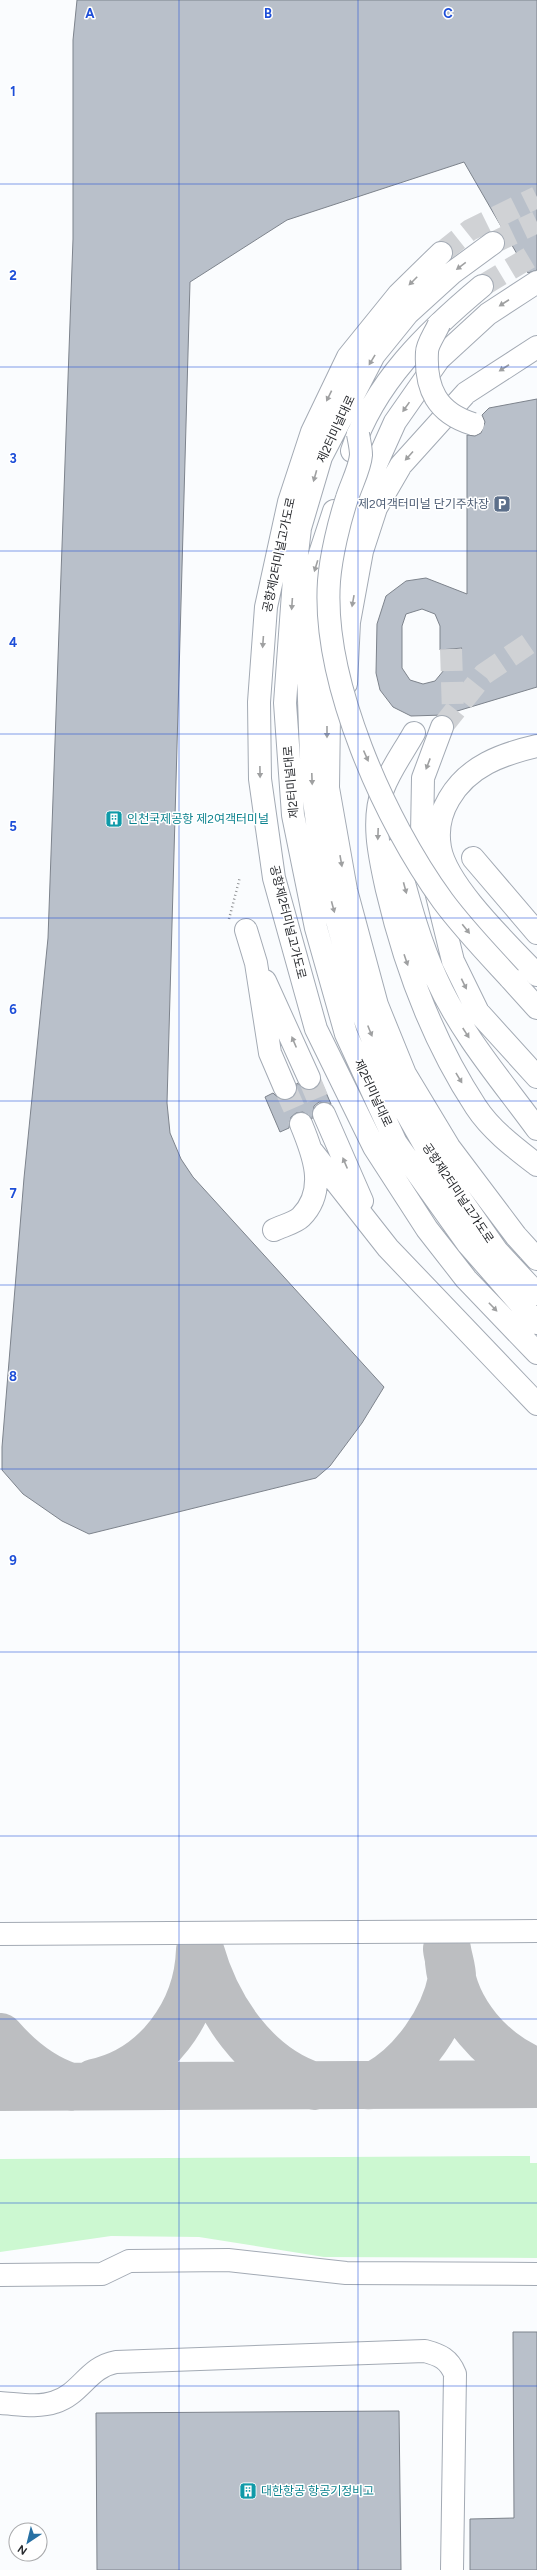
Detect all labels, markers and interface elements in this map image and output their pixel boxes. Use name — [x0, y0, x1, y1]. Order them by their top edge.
text: A — [85, 6, 95, 21]
text: B — [264, 6, 272, 21]
text: C — [443, 6, 453, 21]
text: 1 — [10, 84, 16, 99]
one-way arrow — [456, 262, 467, 271]
text: 2 — [9, 268, 17, 283]
one-way arrow — [408, 276, 418, 286]
one-way arrow — [499, 300, 510, 307]
one-way arrow — [368, 354, 375, 366]
one-way arrow — [499, 364, 509, 372]
one-way arrow — [326, 391, 332, 402]
street label: 제2터미널대로 — [314, 393, 358, 465]
one-way arrow — [402, 402, 410, 412]
one-way arrow — [405, 450, 414, 461]
text: 3 — [9, 451, 17, 466]
one-way arrow — [312, 471, 318, 483]
parking icon: 제2여객터미널 단기주차장 — [492, 494, 512, 514]
street label: 공항제2터미널고가도로 — [260, 496, 298, 614]
place label: 제2여객터미널 단기주차장 — [358, 497, 489, 511]
one-way arrow — [313, 560, 319, 572]
one-way arrow — [350, 595, 356, 607]
one-way arrow — [289, 598, 296, 610]
text: 4 — [9, 635, 17, 650]
one-way arrow — [260, 636, 267, 648]
one-way arrow — [324, 726, 330, 739]
street label: 제2터미널대로 — [281, 745, 301, 819]
one-way arrow — [363, 751, 369, 762]
one-way arrow — [425, 758, 431, 770]
one-way arrow — [257, 766, 263, 779]
one-way arrow — [308, 773, 315, 785]
building icon: 인천국제공항 제2여객터미널 — [104, 809, 124, 829]
place label: 인천국제공항 제2여객터미널 — [127, 812, 269, 826]
text: 5 — [9, 819, 17, 834]
one-way arrow — [374, 828, 381, 840]
one-way arrow — [338, 855, 344, 867]
street label: 공항제2터미널고가도로 — [267, 863, 309, 981]
one-way arrow — [403, 881, 409, 894]
one-way arrow — [330, 901, 336, 913]
one-way arrow — [461, 923, 470, 934]
one-way arrow — [403, 954, 409, 966]
one-way arrow — [461, 979, 468, 990]
text: 6 — [9, 1002, 17, 1017]
one-way arrow — [367, 1026, 373, 1038]
one-way arrow — [462, 1028, 470, 1038]
one-way arrow — [291, 1037, 297, 1048]
street label: 제2터미널대로 — [351, 1057, 395, 1129]
one-way arrow — [456, 1072, 463, 1084]
street label: 공항제2터미널고가도로 — [419, 1141, 497, 1245]
one-way arrow — [342, 1158, 348, 1169]
text: 7 — [9, 1186, 17, 1201]
one-way arrow — [488, 1302, 498, 1312]
text: 8 — [9, 1369, 17, 1384]
text: 9 — [9, 1553, 17, 1568]
building icon: 대한항공 항공기정비고 — [238, 2481, 258, 2501]
place label: 대한항공 항공기정비고 — [261, 2484, 374, 2498]
north arrow — [8, 2522, 48, 2562]
text: N — [15, 2542, 30, 2558]

